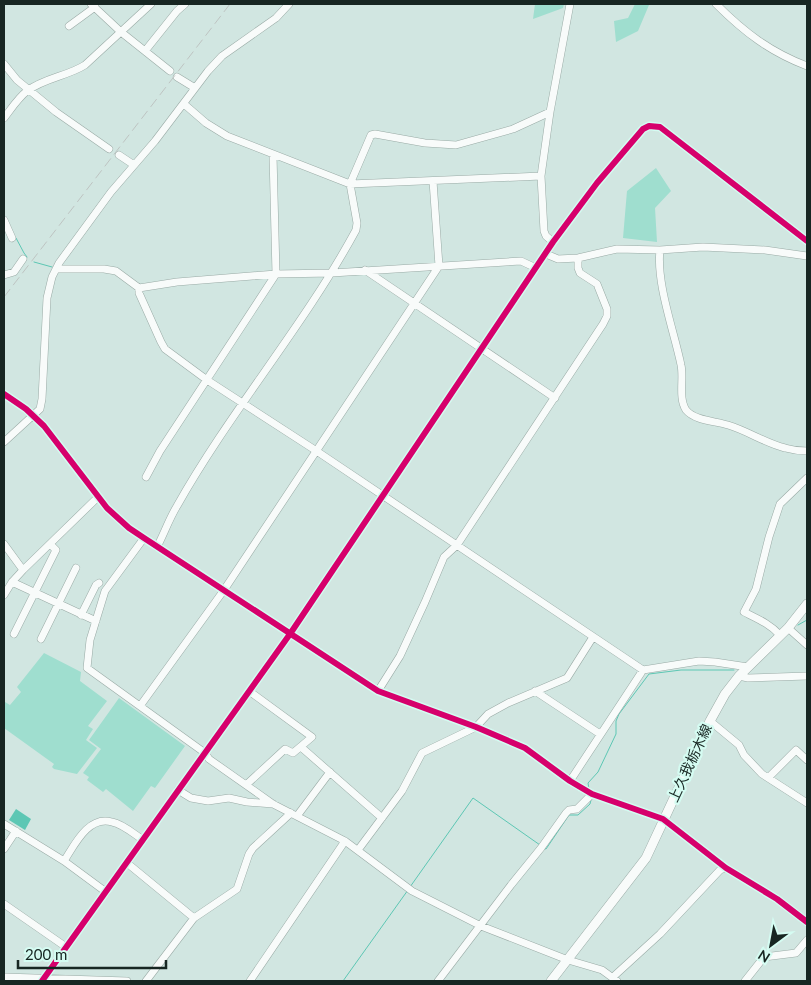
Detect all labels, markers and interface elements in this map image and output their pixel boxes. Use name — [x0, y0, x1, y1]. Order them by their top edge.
street label: 上久我栃木線 — [664, 721, 715, 804]
north arrow — [746, 920, 796, 970]
scale bar — [18, 938, 165, 970]
text: 200 m — [25, 945, 67, 963]
text: N — [755, 946, 773, 967]

